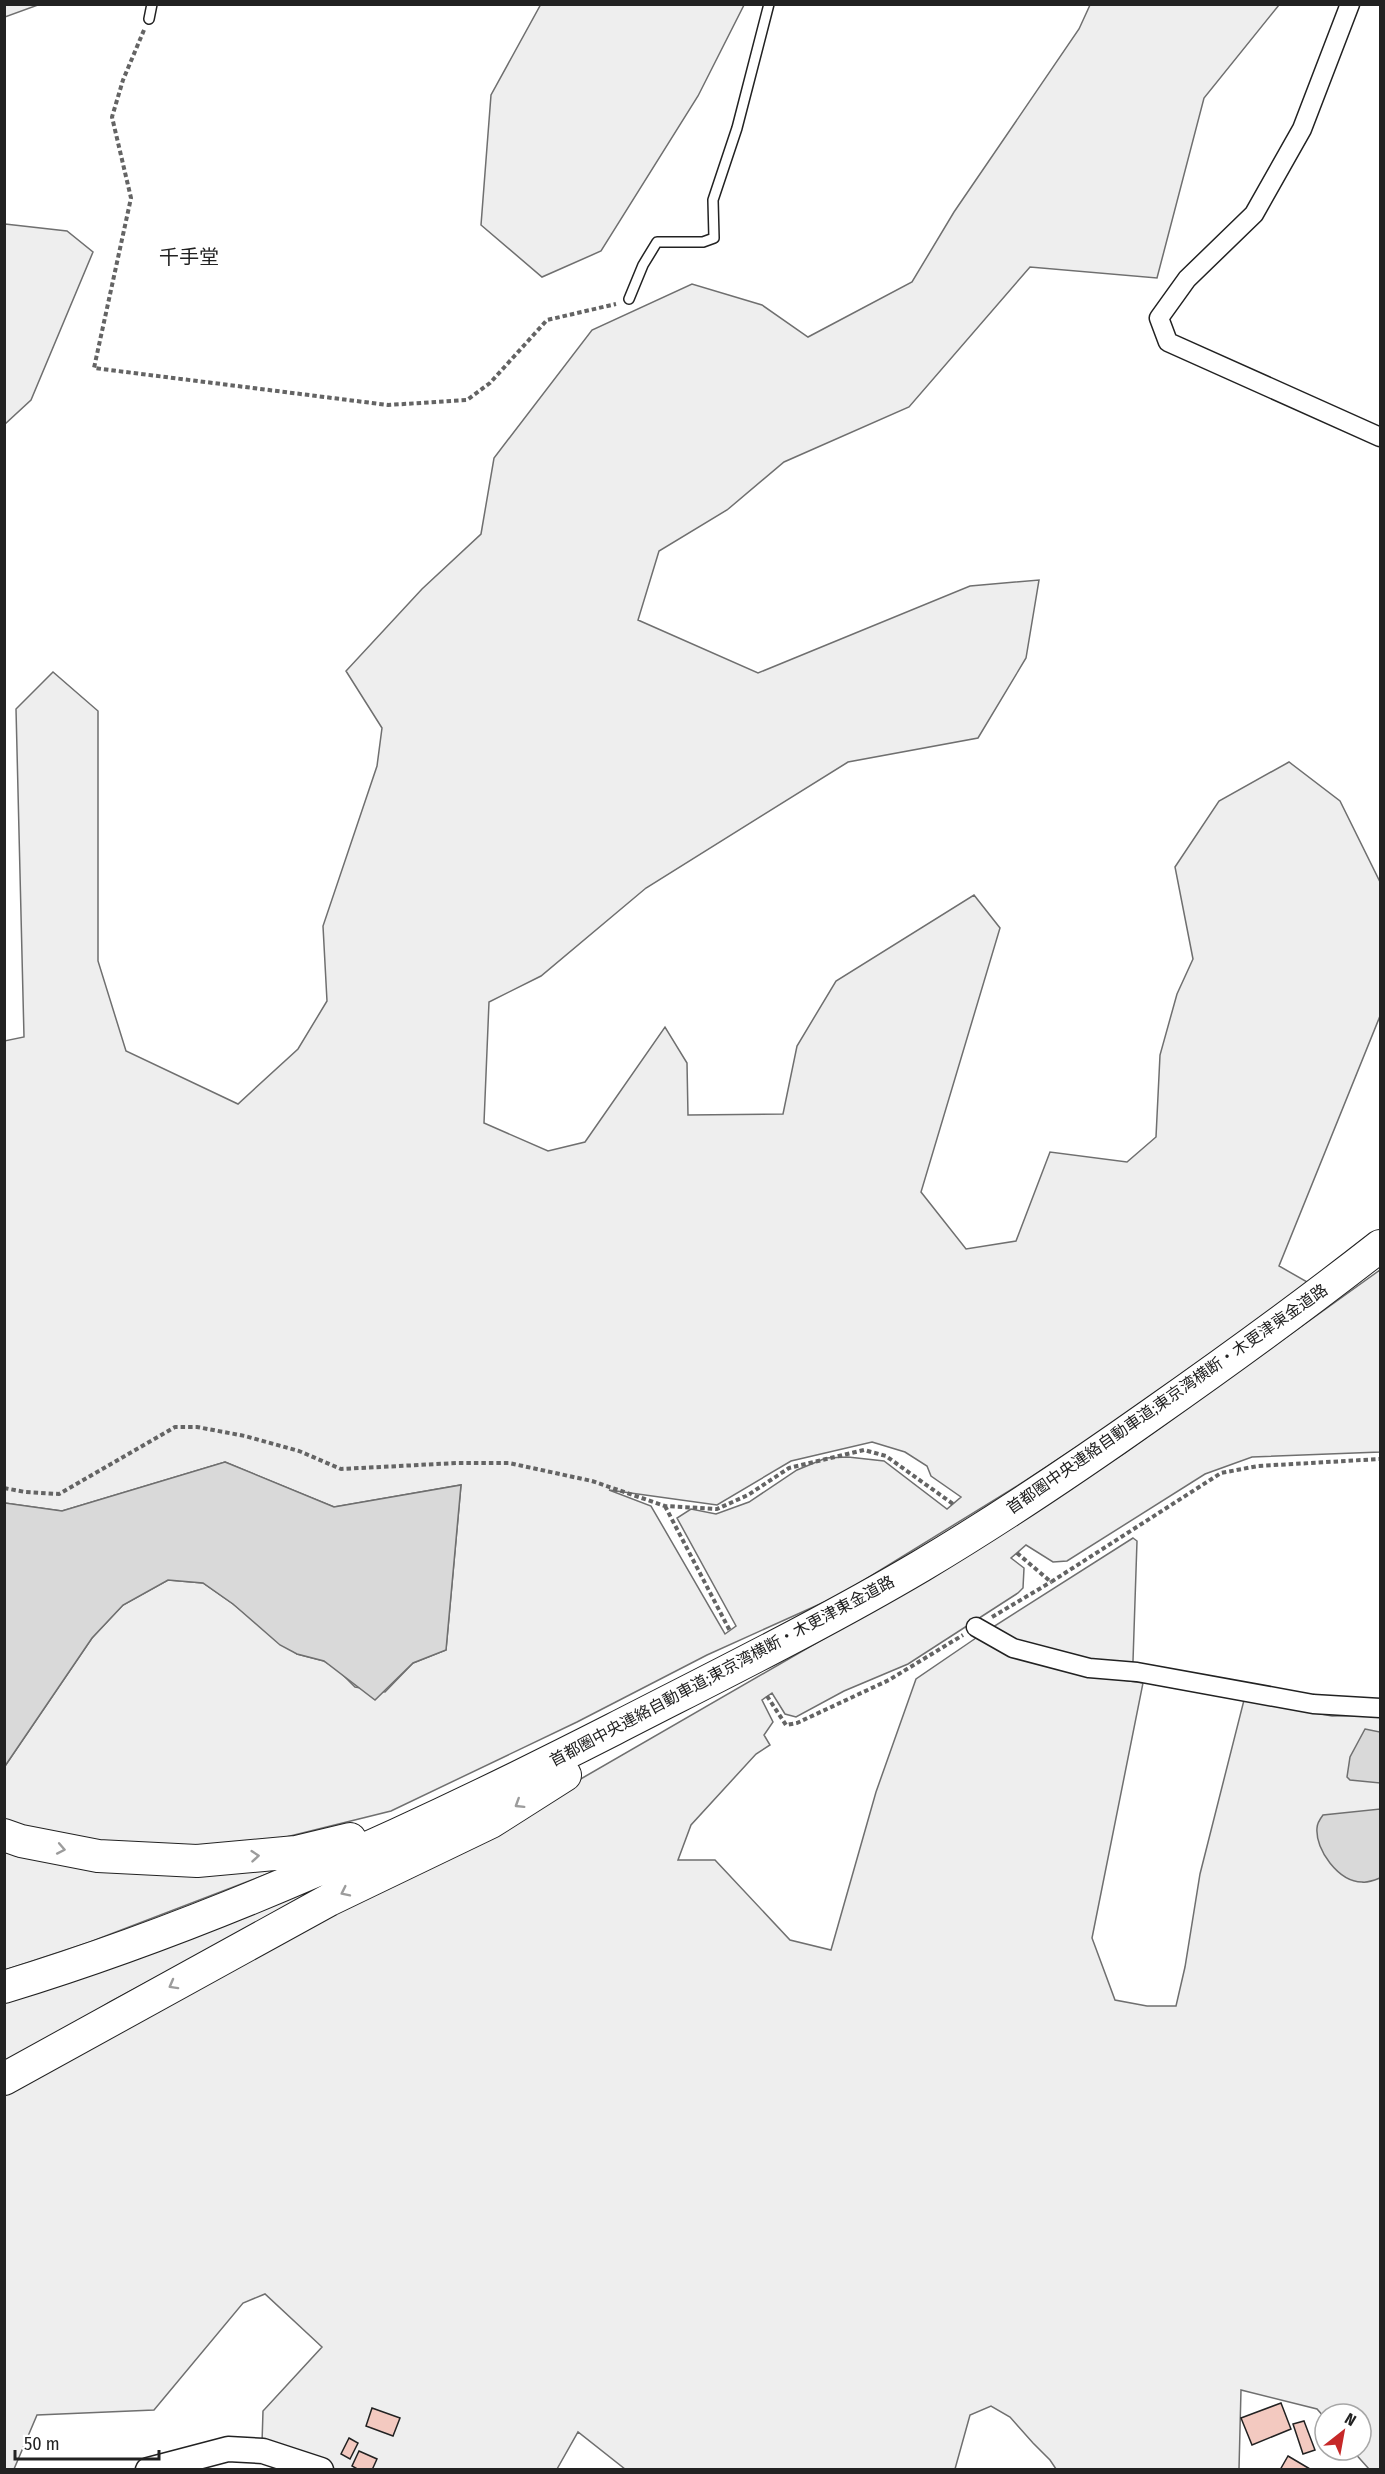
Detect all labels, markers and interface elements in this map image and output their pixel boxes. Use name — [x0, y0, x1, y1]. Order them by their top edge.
district label: 千手堂 — [159, 245, 219, 269]
street label: 首都圏中央連絡自動車道;東京湾横断・木更津東金道路 — [1003, 1280, 1331, 1518]
street label: 首都圏中央連絡自動車道;東京湾横断・木更津東金道路 — [547, 1572, 897, 1770]
one-way arrow — [514, 1796, 525, 1807]
one-way arrow — [56, 1842, 66, 1855]
one-way arrow — [251, 1850, 260, 1863]
one-way arrow — [340, 1885, 351, 1896]
one-way arrow — [169, 1978, 180, 1989]
north arrow — [1313, 2402, 1373, 2462]
text: N — [1341, 2409, 1359, 2430]
scale bar — [15, 2423, 159, 2461]
text: 50 m — [24, 2433, 60, 2455]

